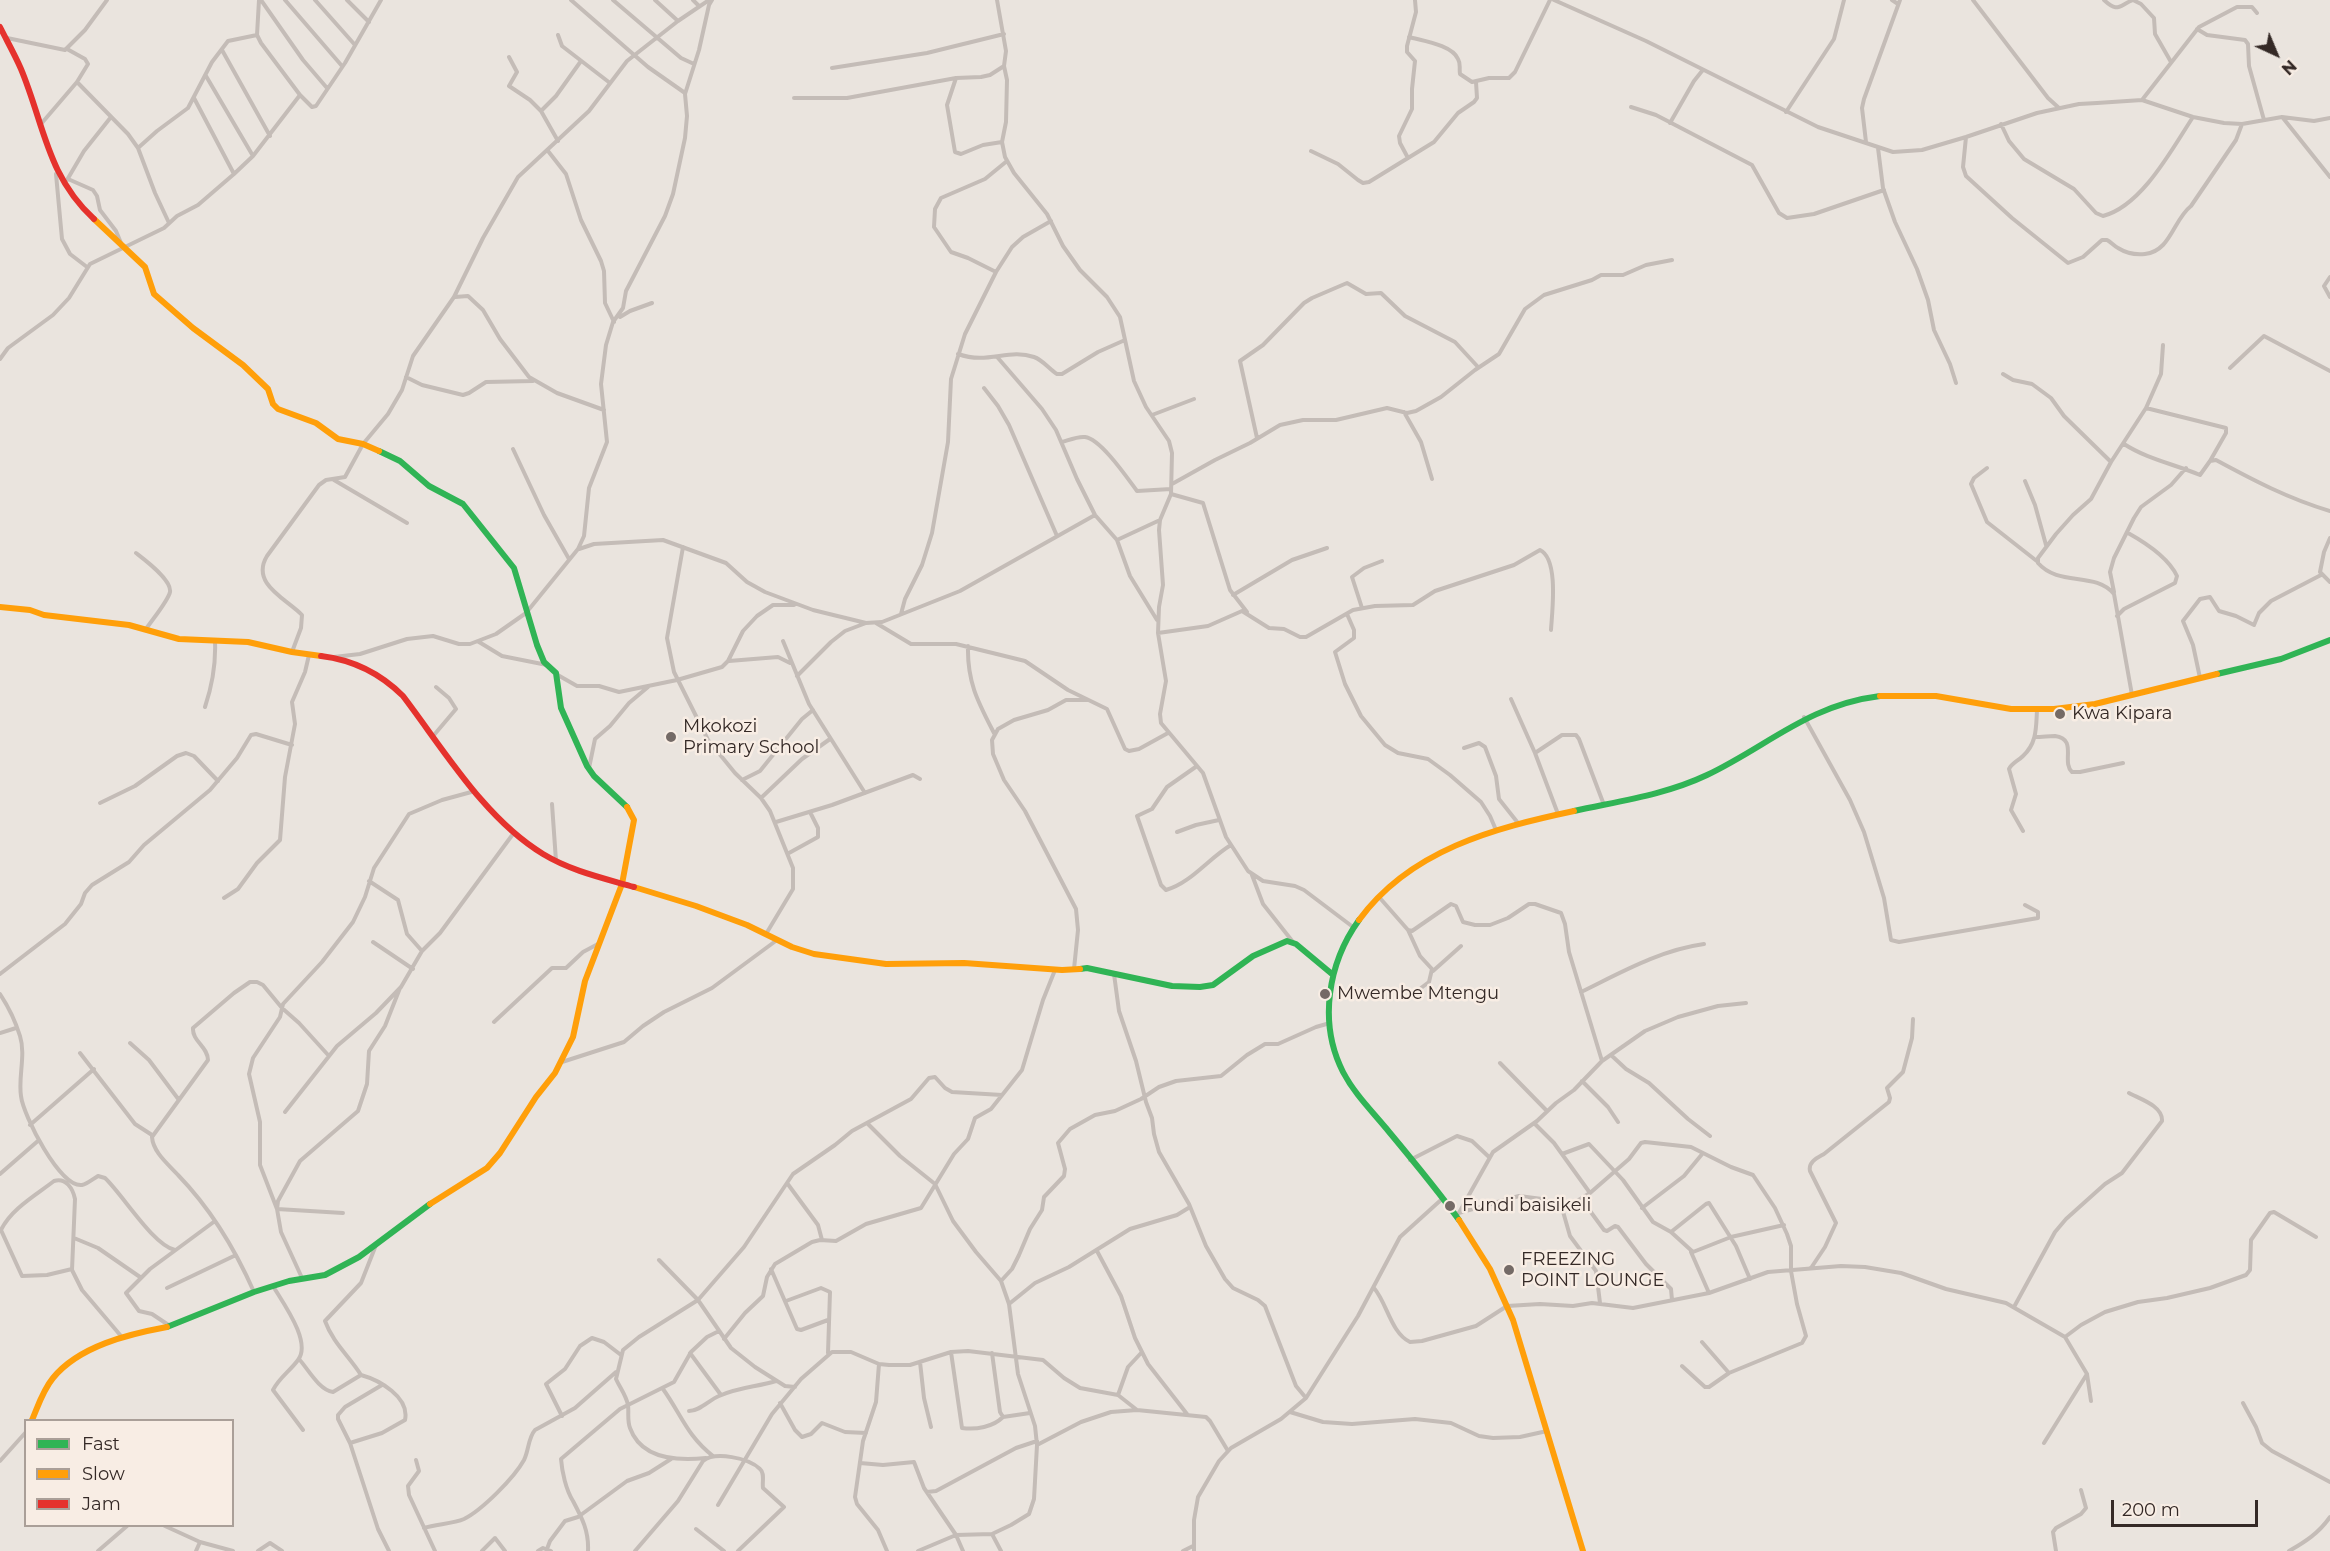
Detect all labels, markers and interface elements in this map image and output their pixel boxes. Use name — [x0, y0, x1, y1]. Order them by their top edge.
north arrow — [2246, 24, 2306, 84]
text: N — [2278, 56, 2300, 79]
place label: Kwa Kipara — [2072, 703, 2172, 725]
marker: Kwa Kipara — [2053, 707, 2067, 721]
place label: Mkokozi Primary School — [683, 716, 819, 758]
marker: Mkokozi Primary School — [664, 730, 678, 744]
place label: Mwembe Mtengu — [1337, 983, 1499, 1005]
marker: Mwembe Mtengu — [1318, 987, 1332, 1001]
place label: Fundi baisikeli — [1462, 1195, 1591, 1217]
marker: Fundi baisikeli — [1443, 1199, 1457, 1213]
place label: FREEZING POINT LOUNGE — [1521, 1249, 1664, 1292]
marker: FREEZING POINT LOUNGE — [1502, 1263, 1516, 1277]
legend — [24, 1419, 234, 1527]
text: Fast — [82, 1433, 120, 1455]
text: Slow — [82, 1463, 125, 1485]
scale bar — [2114, 1488, 2261, 1526]
text: Jam — [82, 1493, 121, 1515]
text: 200 m — [2122, 1499, 2180, 1521]

